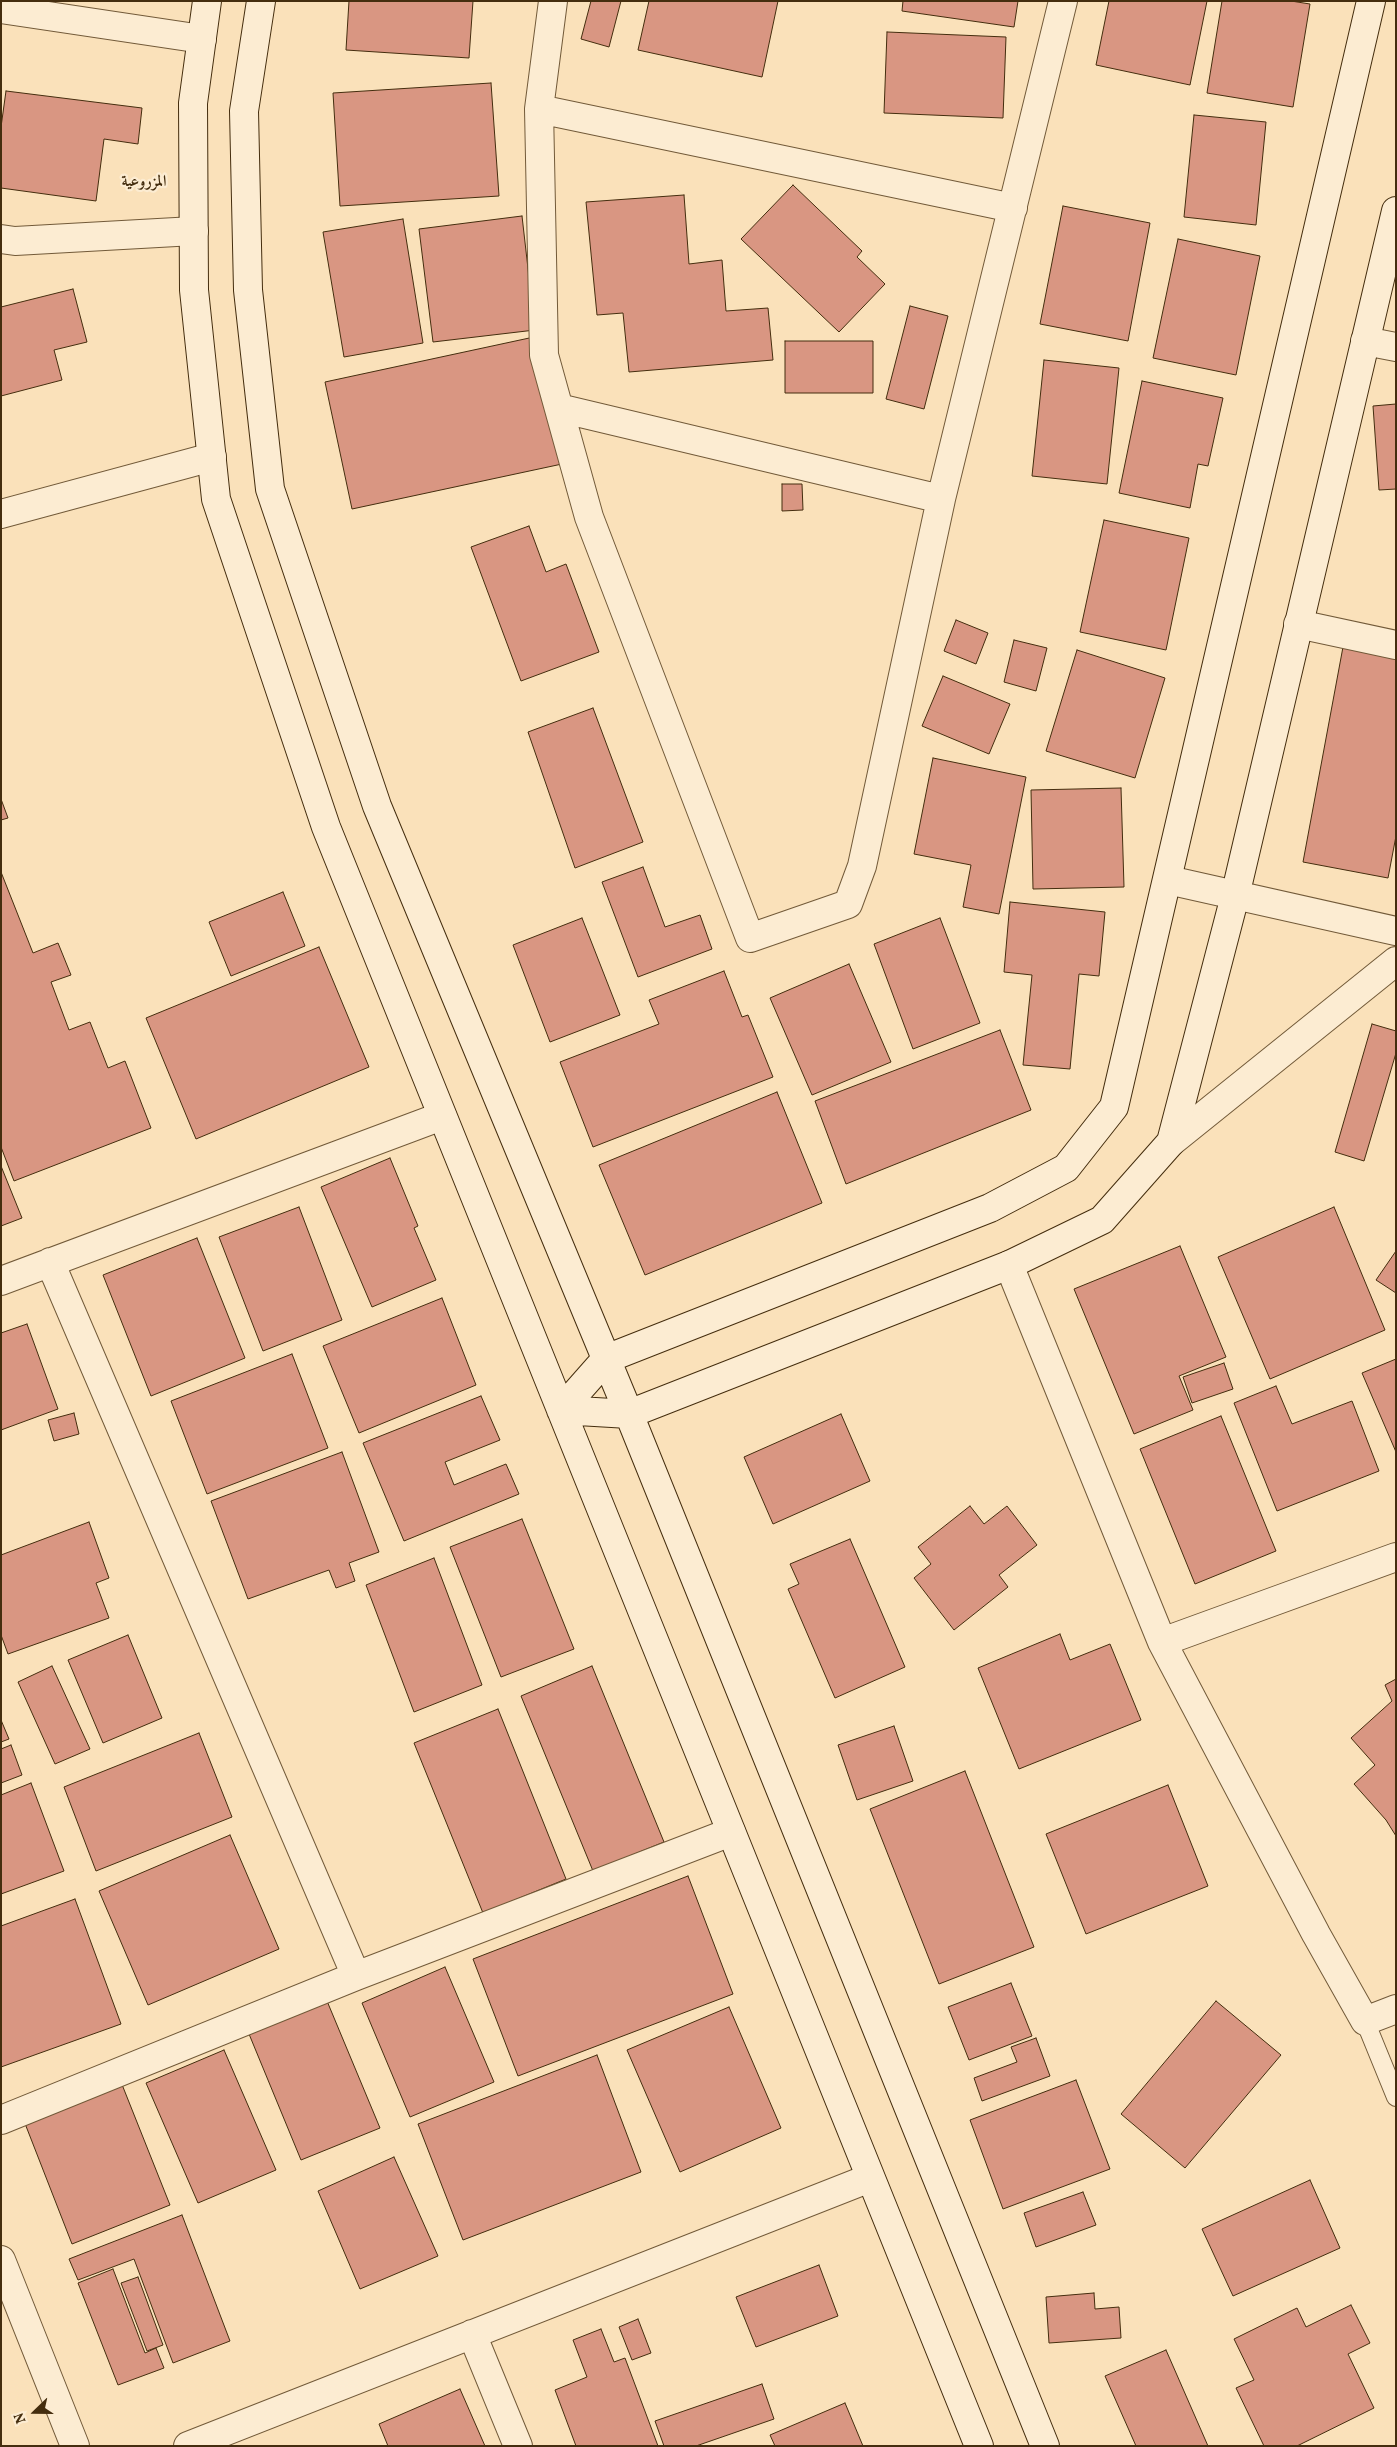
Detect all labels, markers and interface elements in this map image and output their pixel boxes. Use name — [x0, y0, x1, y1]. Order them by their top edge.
district label: المزروعية — [121, 173, 167, 193]
north arrow — [10, 2387, 60, 2437]
text: N — [10, 2410, 31, 2426]

